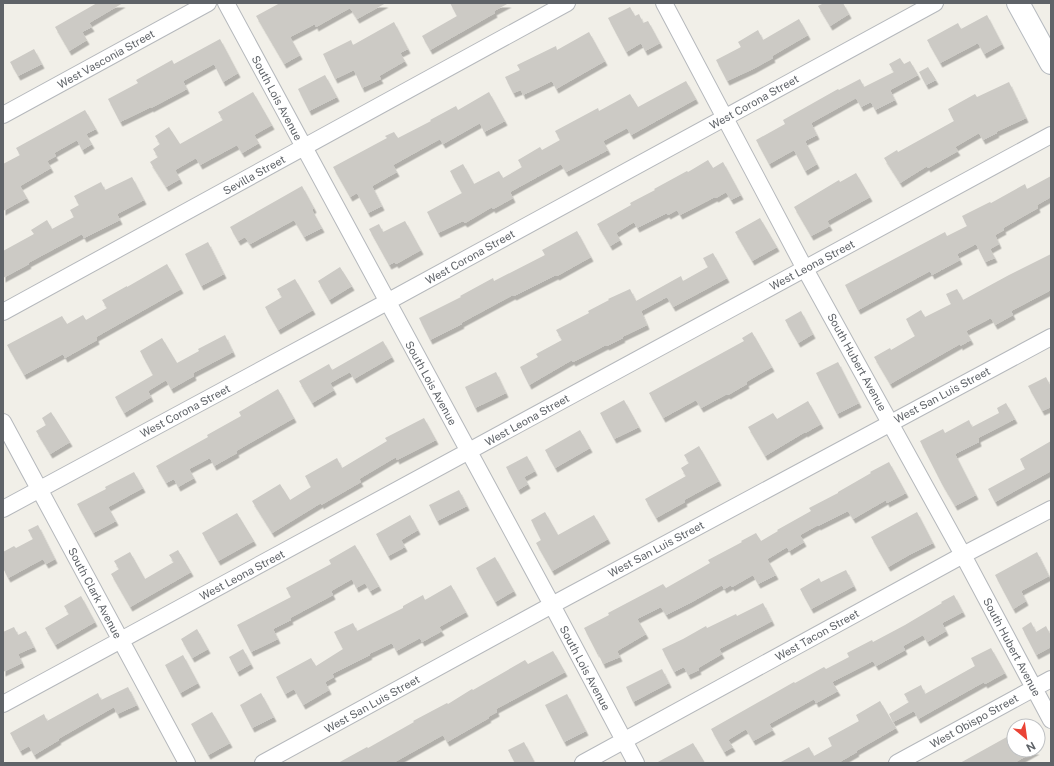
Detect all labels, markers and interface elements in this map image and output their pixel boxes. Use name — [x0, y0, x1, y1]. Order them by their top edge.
street label: West Vasconia Street — [55, 27, 157, 91]
street label: South Lois Avenue — [250, 54, 304, 142]
street label: West Corona Street — [707, 73, 801, 131]
street label: Sevilla Street — [221, 153, 287, 197]
street label: West Corona Street — [423, 228, 517, 286]
street label: West Leona Street — [768, 238, 856, 292]
street label: South Hubert Avenue — [825, 311, 889, 413]
street label: South Lois Avenue — [403, 339, 459, 427]
street label: West San Luis Street — [892, 365, 992, 425]
street label: West Corona Street — [138, 382, 232, 440]
street label: West Leona Street — [483, 392, 571, 448]
street label: West San Luis Street — [606, 519, 706, 579]
street label: South Clark Avenue — [66, 546, 124, 640]
street label: West Leona Street — [198, 548, 286, 602]
street label: South Hubert Avenue — [981, 596, 1043, 698]
street label: West Tacon Street — [773, 607, 861, 663]
street label: South Lois Avenue — [558, 624, 612, 712]
street label: West San Luis Street — [322, 673, 422, 735]
street label: West Obispo Street — [928, 692, 1020, 750]
north arrow — [1006, 718, 1046, 758]
text: N — [1024, 739, 1038, 754]

